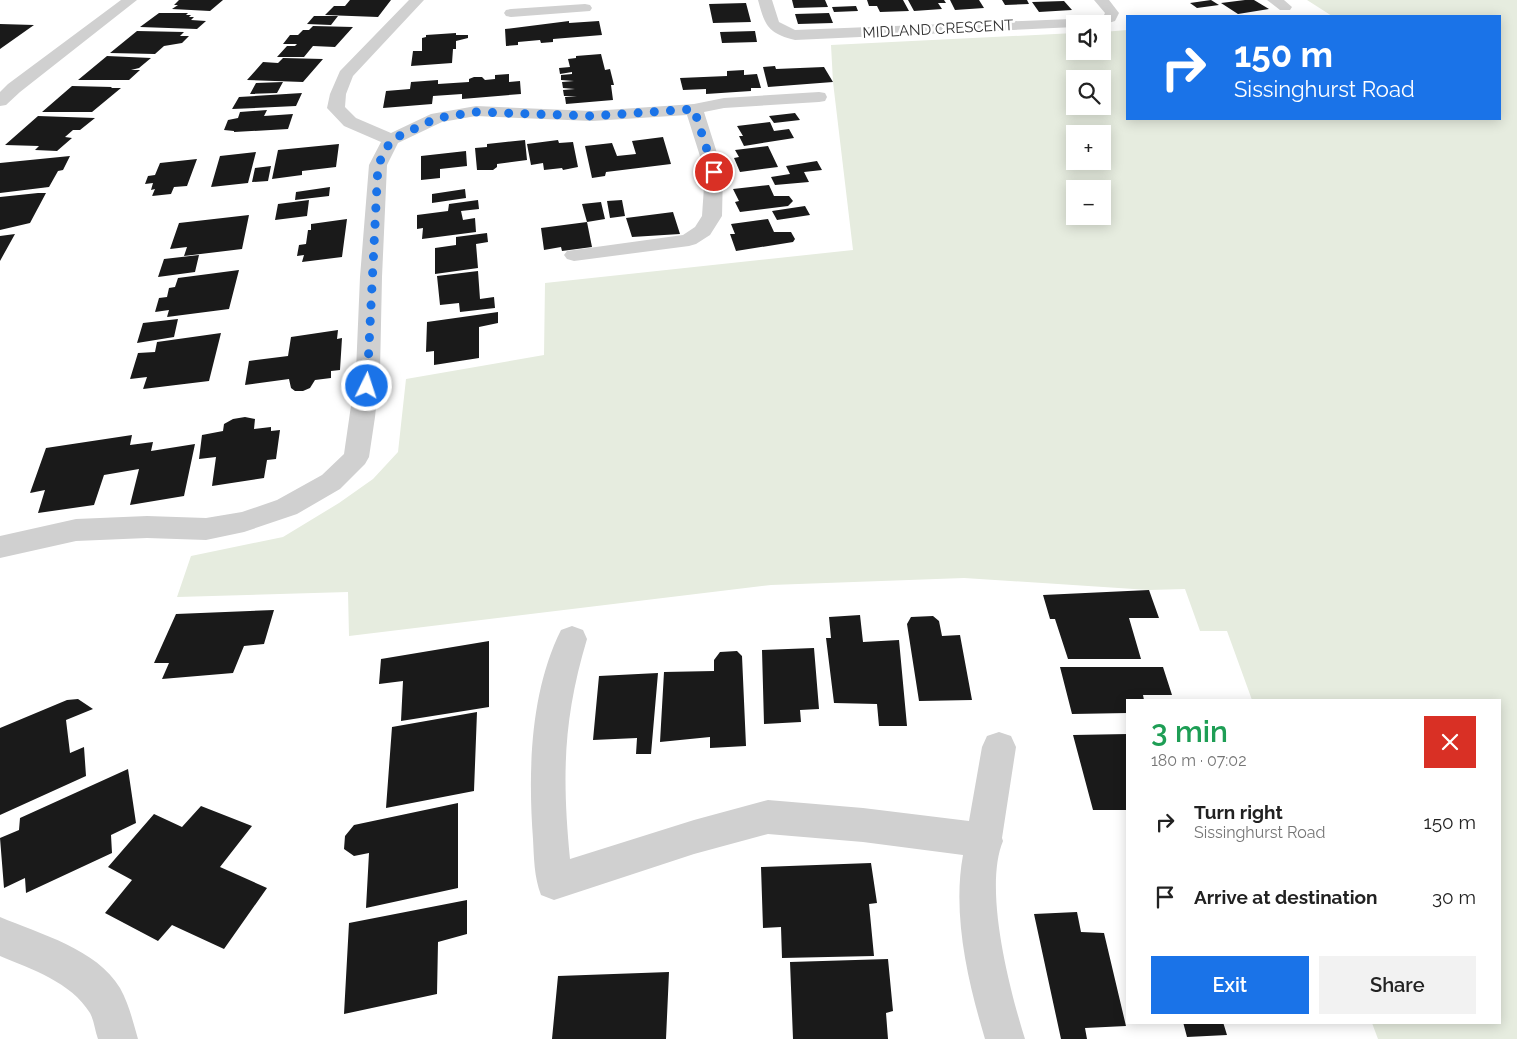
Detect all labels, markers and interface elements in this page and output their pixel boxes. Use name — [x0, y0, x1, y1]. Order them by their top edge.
map controls — [1066, 15, 1111, 225]
button: sound — [1066, 15, 1111, 60]
street label: MIDLAND CRESCENT — [862, 16, 1014, 42]
text: 150 m — [1234, 34, 1333, 75]
icon: right — [1151, 35, 1216, 100]
button: search — [1066, 70, 1111, 115]
text: Sissinghurst Road — [1234, 76, 1415, 102]
button: + — [1066, 125, 1111, 170]
pin — [693, 151, 735, 193]
icon: arrive — [700, 158, 728, 186]
button: − — [1066, 180, 1111, 225]
position arrow — [340, 359, 392, 411]
text: 3 min — [1151, 714, 1228, 749]
button: close — [1424, 716, 1476, 768]
text: 180 m · 07:02 — [1151, 751, 1246, 770]
text: Turn right — [1194, 801, 1283, 823]
icon: right — [1151, 808, 1179, 836]
text: 150 m — [1424, 811, 1476, 833]
text: Sissinghurst Road — [1194, 823, 1325, 842]
icon: arrive — [1151, 883, 1179, 911]
text: Arrive at destination — [1194, 886, 1378, 908]
text: 30 m — [1432, 886, 1476, 908]
button: Exit — [1151, 956, 1309, 1014]
button: Share — [1319, 956, 1476, 1014]

